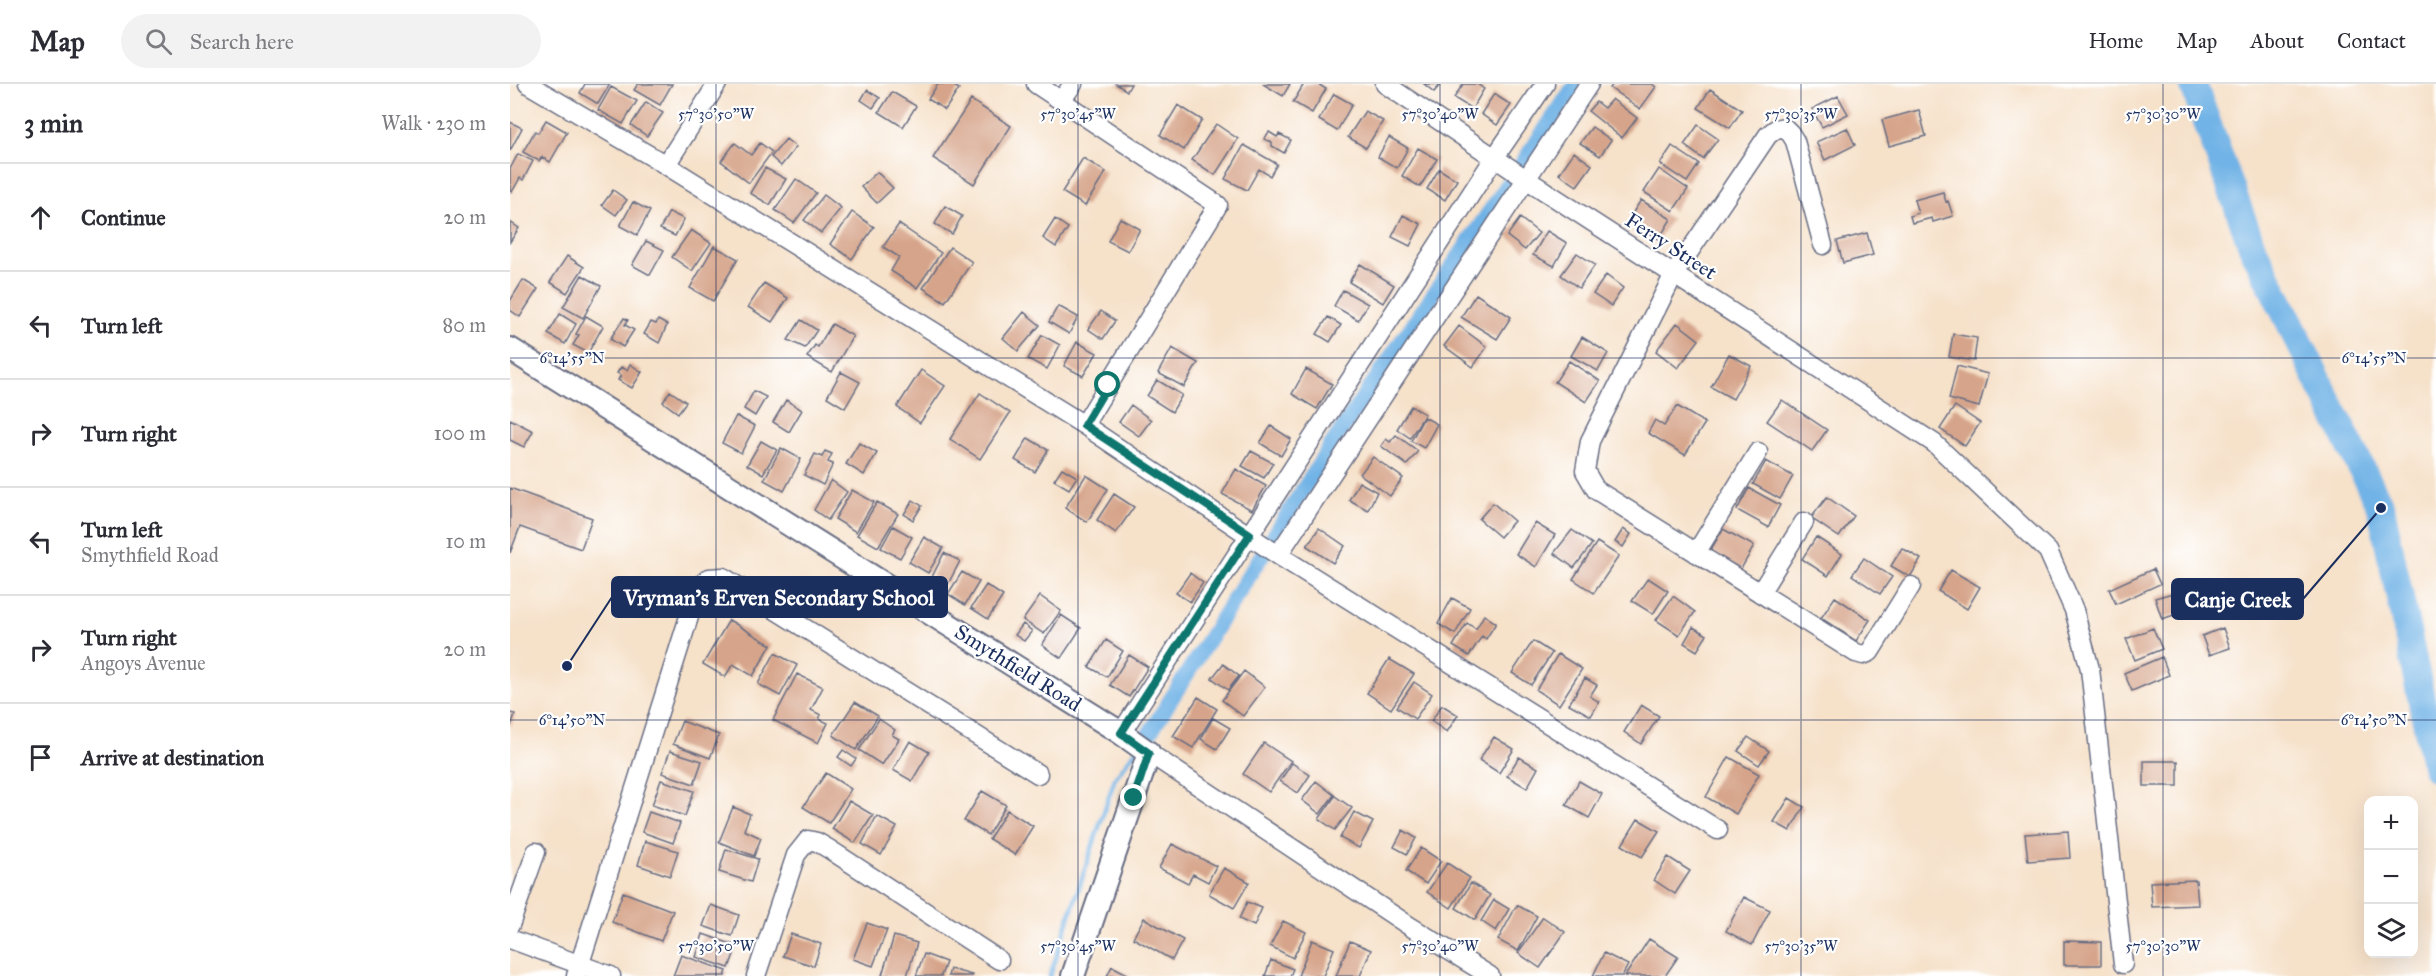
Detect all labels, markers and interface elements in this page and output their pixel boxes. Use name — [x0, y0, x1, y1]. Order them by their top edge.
search box — [121, 14, 541, 68]
text: Map — [30, 24, 85, 59]
icon: search — [142, 25, 175, 58]
text: Search here — [190, 28, 294, 55]
text: Home — [2088, 28, 2143, 54]
text: Map — [2176, 28, 2217, 54]
text: About — [2250, 28, 2304, 54]
text: Contact — [2337, 28, 2406, 54]
text: 57°30'50"W — [678, 105, 755, 123]
text: 57°30'45"W — [1040, 105, 1116, 123]
text: 57°30'40"W — [1401, 105, 1479, 123]
text: 57°30'35"W — [1764, 105, 1838, 123]
text: 57°30'30"W — [2126, 105, 2201, 123]
text: 3 min — [24, 107, 83, 139]
text: Walk · 230 m — [381, 111, 486, 135]
icon: ahead — [24, 201, 57, 234]
text: Continue — [81, 204, 166, 231]
text: 20 m — [443, 205, 486, 229]
street label: Ferry Street — [1620, 207, 1722, 286]
icon: left — [24, 309, 57, 342]
text: Turn left — [81, 312, 163, 339]
text: 80 m — [443, 313, 486, 337]
text: 6°14'55"N — [540, 349, 605, 367]
text: 6°14'55"N — [2342, 349, 2407, 367]
route start — [1094, 371, 1120, 397]
icon: right — [24, 417, 57, 450]
text: Turn right — [81, 420, 177, 447]
text: 100 m — [434, 421, 486, 445]
text: Turn left — [81, 516, 163, 543]
icon: left — [24, 525, 57, 558]
text: 10 m — [445, 529, 486, 553]
text: Smythfield Road — [81, 543, 219, 567]
callout: Vryman's Erven Secondary School — [612, 577, 947, 617]
callout: Canje Creek — [2172, 579, 2303, 619]
text: Vryman's Erven Secondary School — [623, 584, 935, 611]
text: Canje Creek — [2184, 586, 2292, 613]
street label: Smythfield Road — [950, 619, 1087, 718]
text: Turn right — [81, 624, 177, 651]
icon: right — [24, 633, 57, 666]
text: 20 m — [443, 637, 486, 661]
text: Angoys Avenue — [81, 651, 206, 675]
text: 6°14'50"N — [539, 711, 606, 729]
text: 6°14'50"N — [2341, 711, 2408, 729]
icon: arrive — [24, 741, 57, 774]
text: Arrive at destination — [81, 744, 264, 771]
route end — [1120, 784, 1146, 810]
map controls — [2364, 796, 2418, 958]
button: + — [2364, 796, 2418, 850]
button: − — [2364, 850, 2418, 904]
button: layers — [2364, 904, 2418, 958]
text: 57°30'50"W — [678, 937, 755, 955]
text: 57°30'45"W — [1040, 937, 1116, 955]
text: 57°30'40"W — [1401, 937, 1479, 955]
text: 57°30'35"W — [1764, 937, 1838, 955]
text: 57°30'30"W — [2126, 937, 2201, 955]

